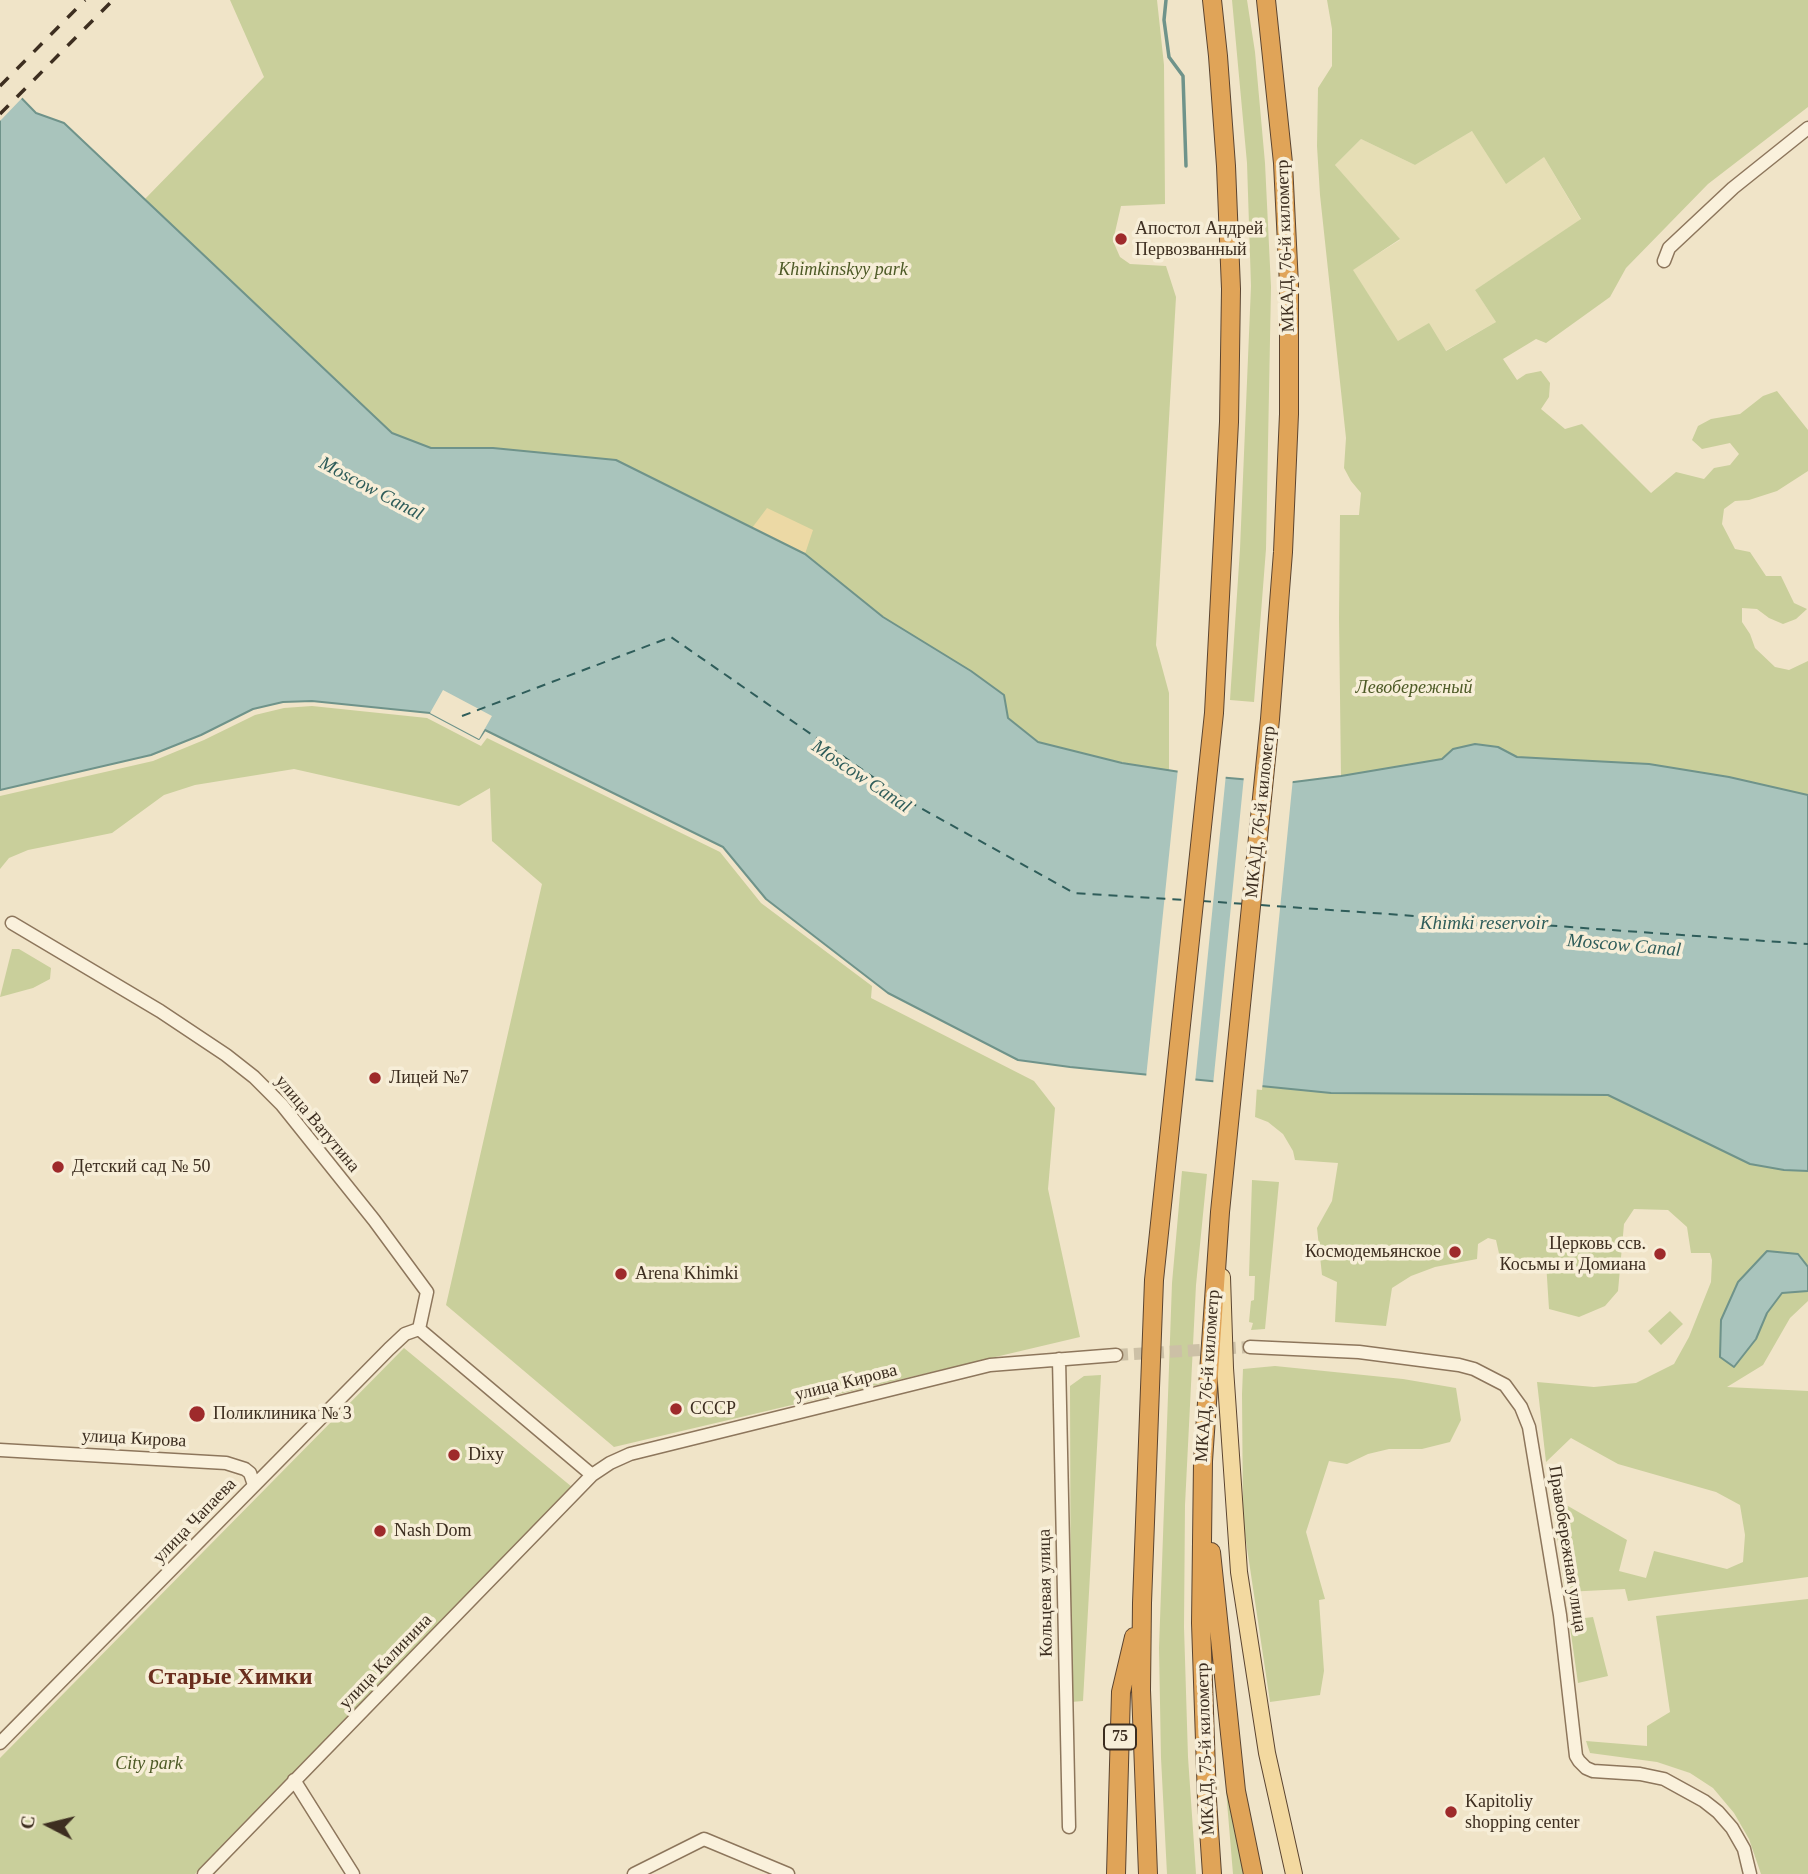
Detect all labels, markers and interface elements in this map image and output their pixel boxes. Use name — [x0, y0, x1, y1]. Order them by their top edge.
street label: МКАД, 76-й километр — [1272, 159, 1300, 333]
place label: Апостол Андрей Первозванный — [1135, 218, 1263, 260]
marker: Апостол Андрей Первозванный — [1113, 231, 1129, 247]
park label: Khimkinskyy park — [778, 259, 908, 281]
water label: Moscow Canal — [315, 452, 427, 526]
park label: Левобережный — [1356, 677, 1472, 699]
street label: МКАД, 76-й километр — [1241, 725, 1281, 899]
water label: Moscow Canal — [807, 736, 915, 818]
water label: Khimki reservoir — [1420, 913, 1548, 935]
water label: Moscow Canal — [1566, 930, 1682, 962]
place label: Лицей №7 — [389, 1067, 469, 1089]
marker: Лицей №7 — [367, 1070, 383, 1086]
street label: улица Ватутина — [270, 1071, 364, 1177]
place label: Детский сад № 50 — [72, 1156, 211, 1178]
marker: Детский сад № 50 — [50, 1159, 66, 1175]
place label: Церковь ссв. Косьмы и Домиана — [1500, 1233, 1646, 1276]
place label: Космодемьянское — [1305, 1241, 1441, 1263]
marker: Космодемьянское — [1447, 1244, 1463, 1260]
marker: Церковь ссв. Косьмы и Домиана — [1652, 1246, 1668, 1262]
place label: Arena Khimki — [635, 1263, 738, 1285]
marker: Arena Khimki — [613, 1266, 629, 1282]
street label: МКАД, 76-й километр — [1191, 1289, 1225, 1463]
street label: улица Кирова — [793, 1360, 899, 1406]
place label: СССР — [690, 1398, 736, 1420]
marker: СССР — [668, 1401, 684, 1417]
place label: Поликлиника № 3 — [213, 1403, 352, 1425]
marker: Поликлиника № 3 — [187, 1404, 207, 1424]
street label: улица Кирова — [81, 1425, 187, 1453]
place label: Dixy — [468, 1444, 504, 1466]
marker: Dixy — [446, 1447, 462, 1463]
street label: Правобережная улица — [1543, 1464, 1591, 1634]
street label: улица Чапаева — [149, 1474, 241, 1568]
place label: Nash Dom — [394, 1520, 471, 1542]
marker: Nash Dom — [372, 1523, 388, 1539]
street label: Кольцевая улица — [1034, 1529, 1058, 1657]
street label: улица Калинина — [335, 1610, 437, 1714]
street label: МКАД, 75-й километр — [1192, 1662, 1220, 1836]
district label: Старые Химки — [148, 1664, 312, 1692]
road number: 75 — [1104, 1724, 1136, 1750]
park label: City park — [115, 1753, 183, 1775]
north arrow — [14, 1790, 84, 1860]
place label: Kapitoliy shopping center — [1465, 1791, 1579, 1834]
marker: Kapitoliy shopping center — [1443, 1804, 1459, 1820]
text: С — [16, 1814, 39, 1830]

